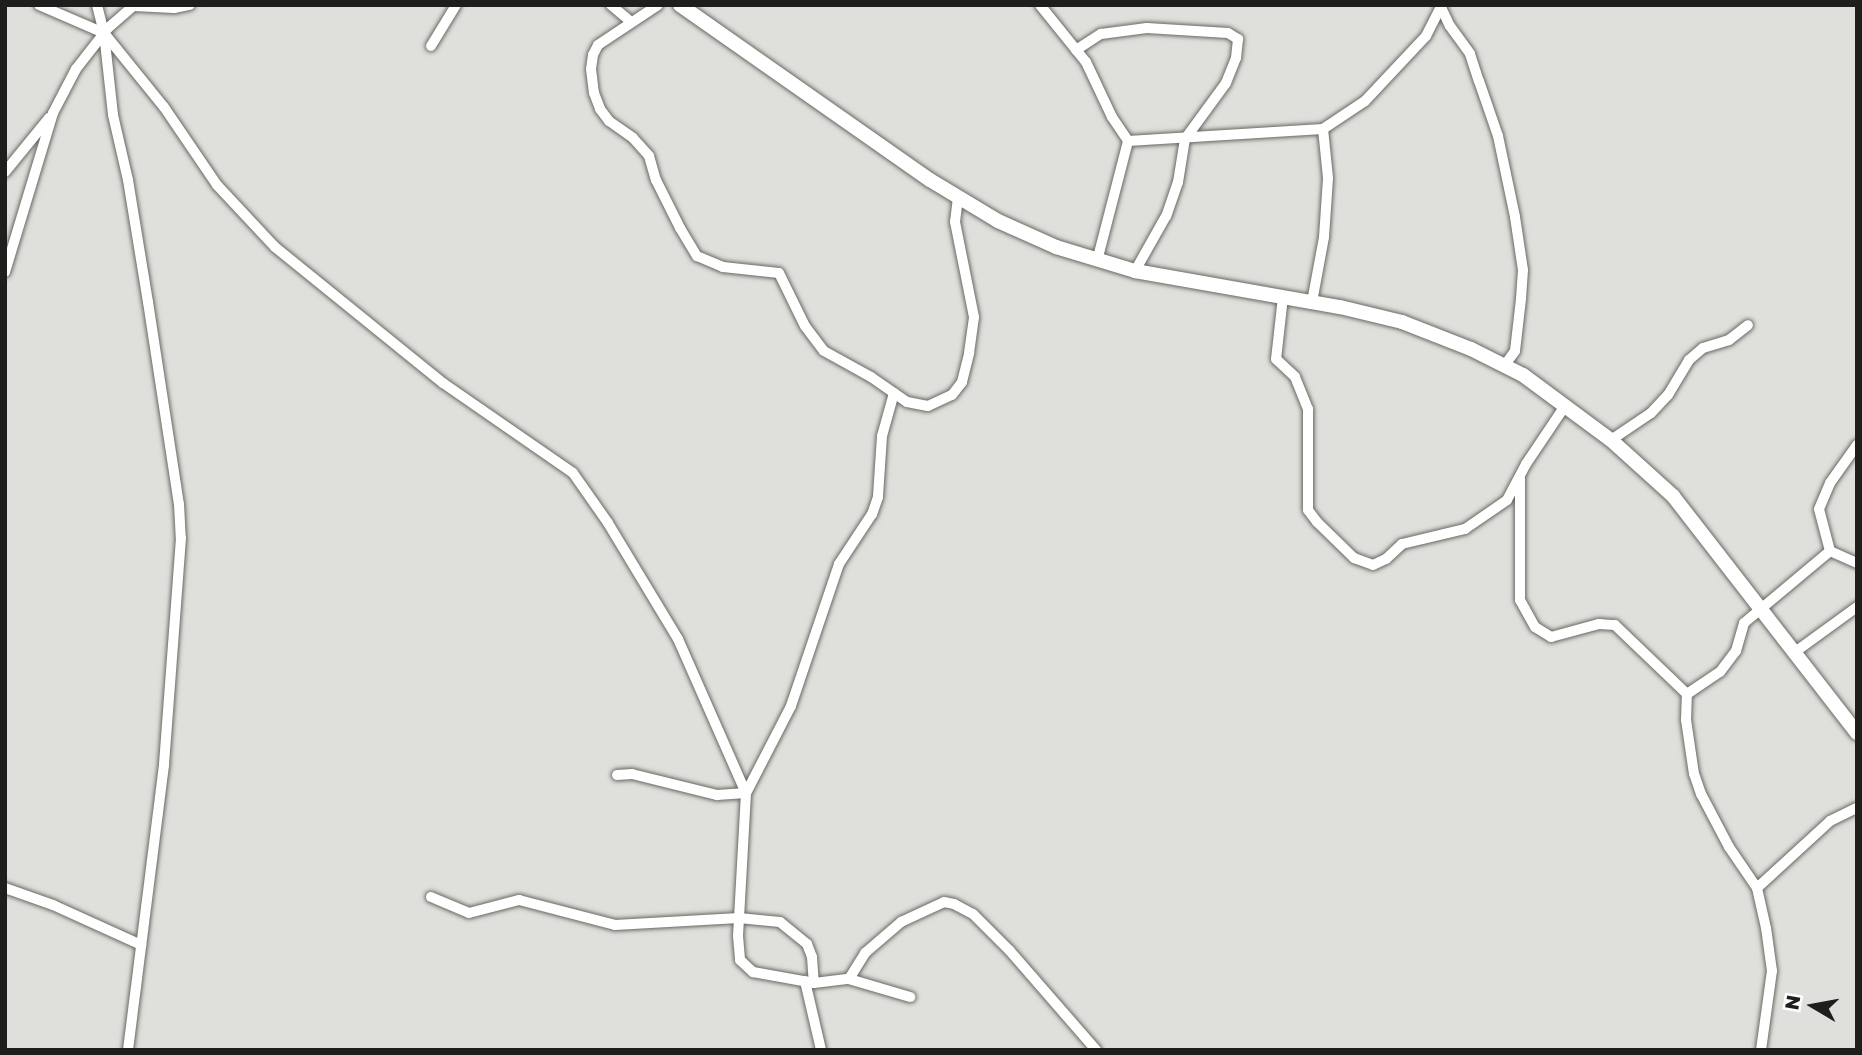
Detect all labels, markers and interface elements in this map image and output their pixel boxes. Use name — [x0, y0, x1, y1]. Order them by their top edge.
north arrow — [1778, 971, 1848, 1041]
text: N — [1779, 993, 1804, 1011]

